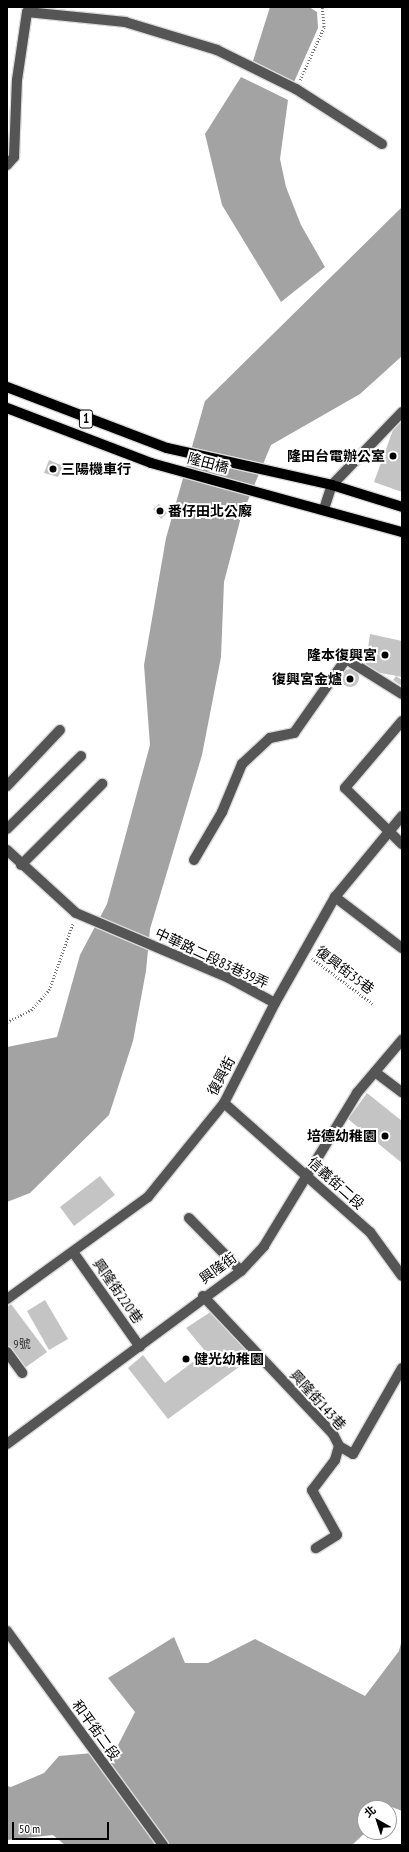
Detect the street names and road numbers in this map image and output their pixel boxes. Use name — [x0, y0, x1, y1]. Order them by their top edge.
road number: 1 — [78, 408, 94, 430]
street label: 隆田橋 — [186, 449, 230, 477]
street label: 中華路二段83巷39弄 — [153, 924, 271, 992]
street label: 復興街35巷 — [313, 943, 377, 997]
street label: 復興街 — [204, 1054, 238, 1098]
street label: 信義街二段 — [304, 1153, 368, 1213]
street label: 興隆街 — [196, 1249, 240, 1287]
street label: 興隆街220巷 — [90, 1256, 146, 1326]
street label: 興隆街143巷 — [287, 1367, 349, 1433]
street label: 和平街二段 — [69, 1697, 123, 1763]

